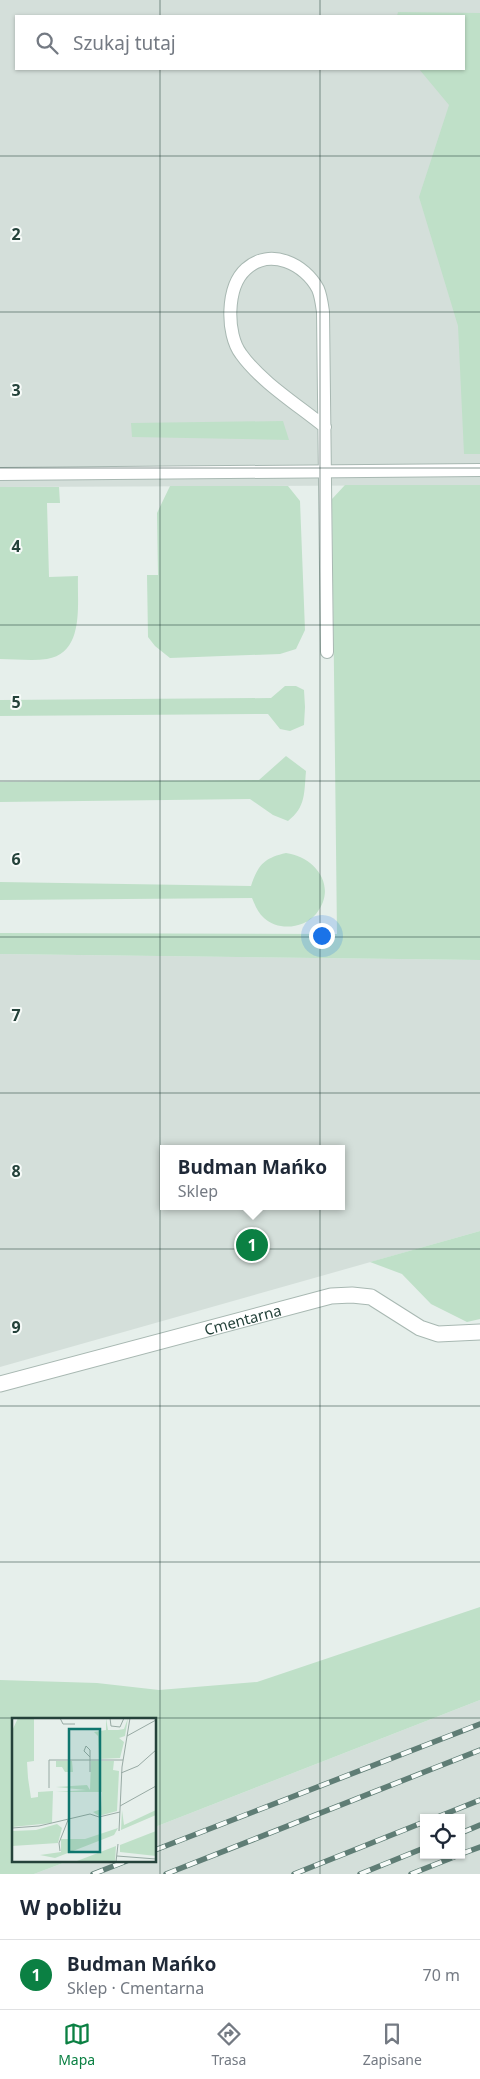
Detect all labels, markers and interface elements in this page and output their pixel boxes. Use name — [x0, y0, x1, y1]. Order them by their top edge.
search box — [15, 15, 465, 70]
icon: search — [33, 29, 61, 57]
text: Szukaj tutaj — [73, 30, 176, 56]
text: 2 — [11, 223, 21, 245]
text: 3 — [11, 379, 21, 401]
text: 4 — [11, 535, 21, 557]
text: 5 — [11, 691, 21, 713]
text: 6 — [11, 848, 21, 870]
your location — [309, 923, 335, 949]
text: 7 — [11, 1004, 21, 1026]
popup — [160, 1145, 345, 1210]
text: Budman Mańko — [178, 1154, 327, 1180]
text: 8 — [11, 1160, 21, 1182]
text: Sklep — [178, 1180, 218, 1202]
pin: 1 — [236, 1226, 268, 1264]
street label: Cmentarna — [202, 1300, 283, 1339]
text: 9 — [11, 1316, 21, 1338]
inset map — [12, 1718, 156, 1862]
map controls — [420, 1814, 465, 1859]
button: locate — [420, 1814, 465, 1859]
text: W pobliżu — [20, 1893, 122, 1921]
text: Budman Mańko — [67, 1951, 217, 1977]
text: 1 — [31, 1964, 41, 1986]
text: 70 m — [423, 1964, 460, 1986]
text: Sklep · Cmentarna — [67, 1977, 204, 1999]
tab: Mapa — [58, 2020, 95, 2069]
tab: Trasa — [211, 2020, 246, 2069]
tab: Zapisane — [363, 2020, 422, 2069]

